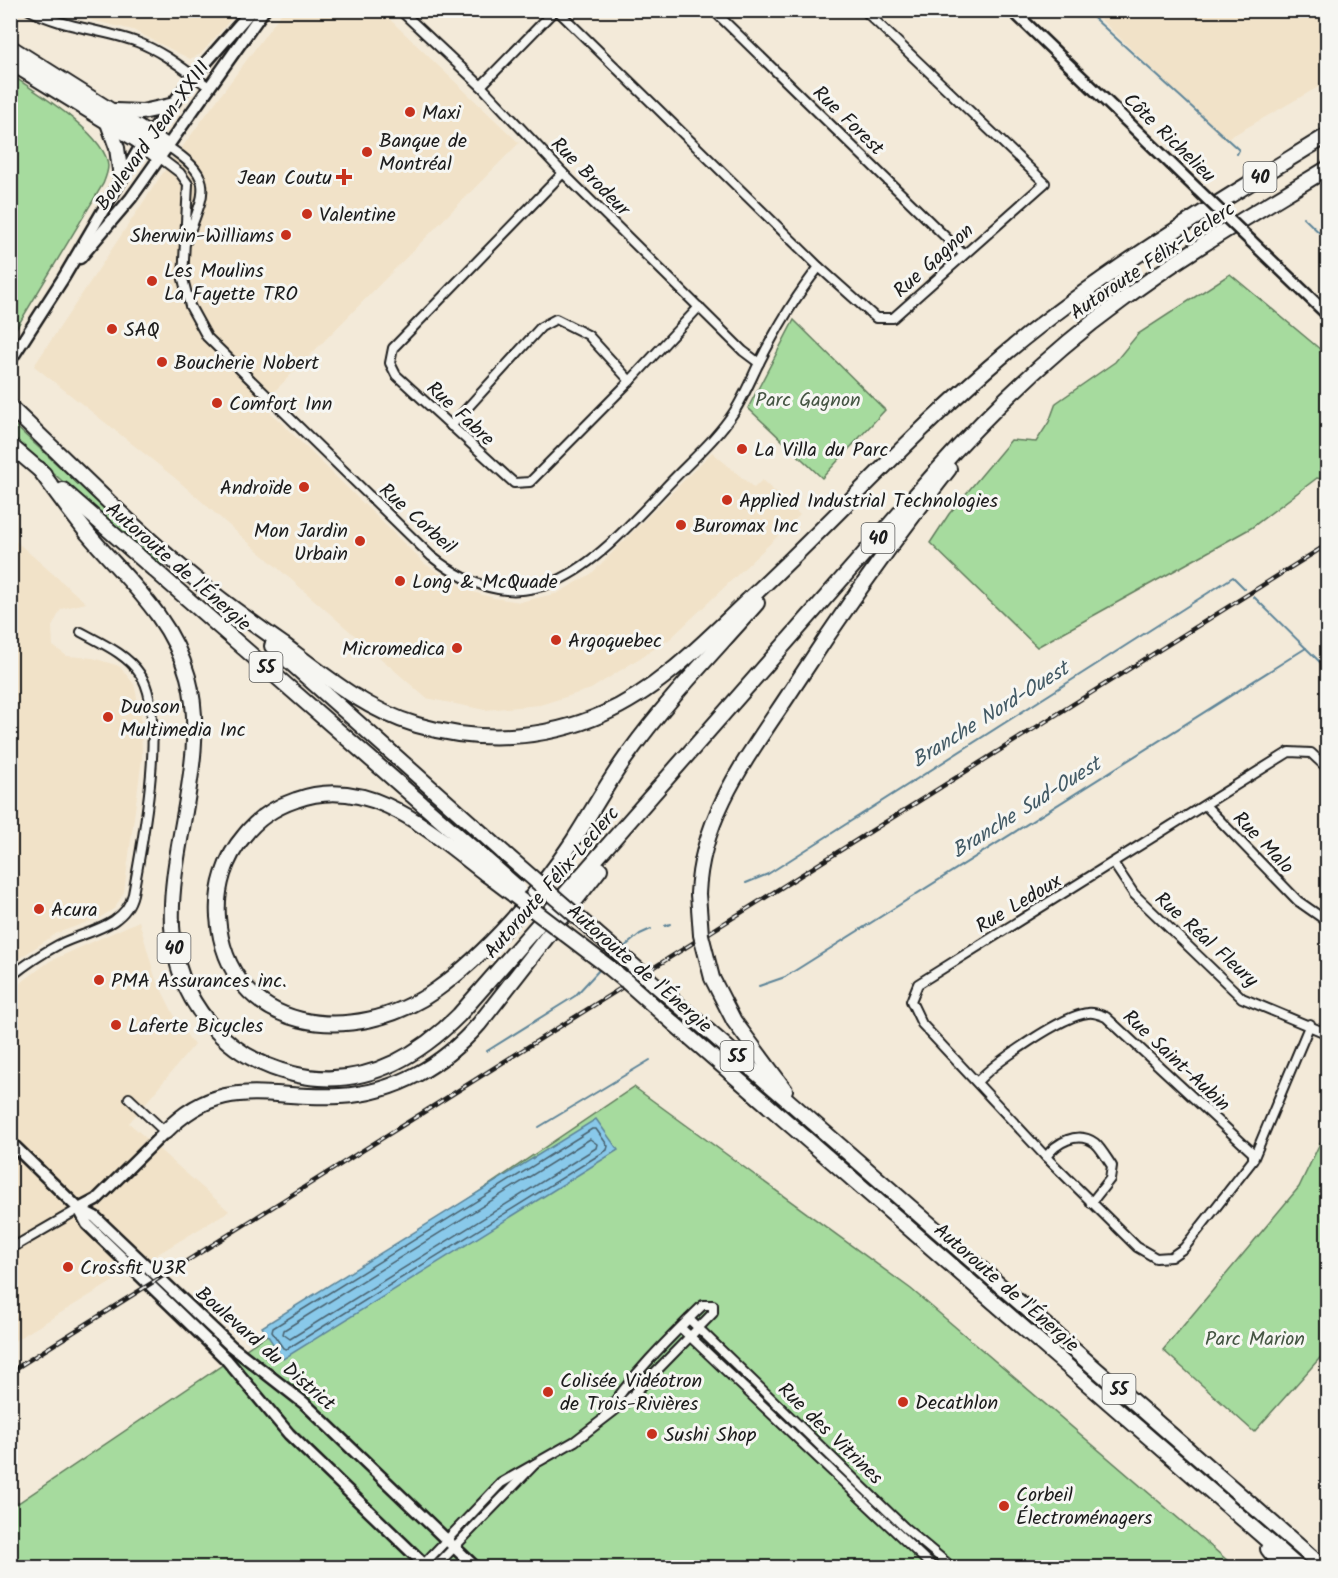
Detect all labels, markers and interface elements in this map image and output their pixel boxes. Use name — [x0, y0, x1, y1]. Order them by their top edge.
street label: Boulevard Jean-XXIII — [88, 54, 219, 218]
street label: Rue Forest — [804, 79, 891, 164]
street label: Côte Richelieu — [1115, 86, 1223, 192]
place label: Maxi — [422, 98, 462, 130]
marker: Maxi — [403, 105, 417, 119]
place label: Banque de Montréal — [379, 126, 467, 181]
street label: Rue Brodeur — [542, 130, 638, 226]
marker: Banque de Montréal — [360, 145, 374, 159]
road number: 40 — [1244, 162, 1276, 192]
place label: Jean Coutu — [238, 163, 332, 195]
marker: Jean Coutu — [337, 170, 351, 184]
street label: Autoroute Félix-Leclerc — [1064, 194, 1242, 329]
place label: Valentine — [319, 200, 396, 232]
marker: Valentine — [300, 207, 314, 221]
street label: Rue Gagnon — [887, 216, 982, 307]
place label: Sherwin-Williams — [130, 221, 274, 253]
marker: Sherwin-Williams — [279, 228, 293, 242]
place label: Les Moulins La Fayette TRO — [164, 256, 298, 311]
marker: Les Moulins La Fayette TRO — [145, 274, 159, 288]
place label: SAQ — [124, 315, 160, 347]
marker: SAQ — [105, 322, 119, 336]
place label: Boucherie Nobert — [174, 348, 319, 380]
marker: Boucherie Nobert — [155, 355, 169, 369]
street label: Rue Fabre — [418, 374, 501, 455]
park label: Parc Gagnon — [755, 385, 861, 417]
place label: Comfort Inn — [229, 389, 332, 421]
marker: Comfort Inn — [210, 396, 224, 410]
place label: La Villa du Parc — [754, 435, 888, 467]
marker: La Villa du Parc — [735, 442, 749, 456]
place label: Androïde — [220, 473, 292, 505]
street label: Rue Corbeil — [371, 476, 463, 563]
marker: Androïde — [297, 480, 311, 494]
place label: Applied Industrial Technologies — [739, 486, 999, 518]
marker: Applied Industrial Technologies — [720, 493, 734, 507]
street label: Autoroute de l'Énergie — [97, 495, 258, 640]
place label: Buromax Inc — [693, 511, 799, 543]
place label: Mon Jardin Urbain — [254, 516, 348, 571]
marker: Buromax Inc — [674, 518, 688, 532]
road number: 40 — [862, 523, 894, 553]
marker: Mon Jardin Urbain — [353, 534, 367, 548]
place label: Long & McQuade — [412, 567, 558, 599]
marker: Long & McQuade — [393, 574, 407, 588]
place label: Argoquebec — [568, 626, 662, 658]
marker: Argoquebec — [549, 633, 563, 647]
place label: Micromedica — [342, 634, 445, 666]
marker: Micromedica — [450, 641, 464, 655]
road number: 55 — [250, 652, 282, 682]
water label: Branche Nord-Ouest — [906, 652, 1078, 777]
place label: Duoson Multimedia Inc — [120, 692, 246, 747]
marker: Duoson Multimedia Inc — [101, 710, 115, 724]
water label: Branche Sud-Ouest — [946, 748, 1110, 867]
street label: Autoroute Félix-Leclerc — [477, 800, 628, 967]
street label: Rue Malo — [1224, 804, 1301, 882]
street label: Rue Ledoux — [970, 866, 1069, 943]
street label: Rue Réal Fleury — [1146, 885, 1266, 997]
place label: Acura — [51, 895, 98, 927]
street label: Autoroute de l'Énergie — [558, 897, 719, 1042]
marker: Acura — [32, 902, 46, 916]
road number: 40 — [158, 933, 190, 963]
place label: PMA Assurances inc. — [111, 966, 287, 998]
marker: PMA Assurances inc. — [92, 973, 106, 987]
street label: Rue Saint-Aubin — [1114, 1003, 1237, 1120]
place label: Laferte Bicycles — [128, 1011, 264, 1043]
marker: Laferte Bicycles — [109, 1018, 123, 1032]
road number: 55 — [720, 1041, 754, 1071]
street label: Autoroute de l'Énergie — [925, 1216, 1086, 1361]
place label: Crossfit U3R — [80, 1253, 186, 1285]
marker: Crossfit U3R — [61, 1260, 75, 1274]
street label: Boulevard du District — [187, 1279, 342, 1420]
park label: Parc Marion — [1205, 1324, 1305, 1356]
place label: Colisée Vidéotron de Trois-Rivières — [560, 1366, 702, 1421]
road number: 55 — [1102, 1374, 1136, 1404]
street label: Rue des Vitrines — [769, 1376, 890, 1494]
marker: Colisée Vidéotron de Trois-Rivières — [541, 1385, 555, 1399]
place label: Decathlon — [915, 1388, 998, 1420]
marker: Decathlon — [896, 1395, 910, 1409]
place label: Sushi Shop — [664, 1420, 757, 1452]
marker: Sushi Shop — [645, 1427, 659, 1441]
place label: Corbeil Électroménagers — [1016, 1480, 1153, 1535]
marker: Corbeil Électroménagers — [997, 1499, 1011, 1513]

